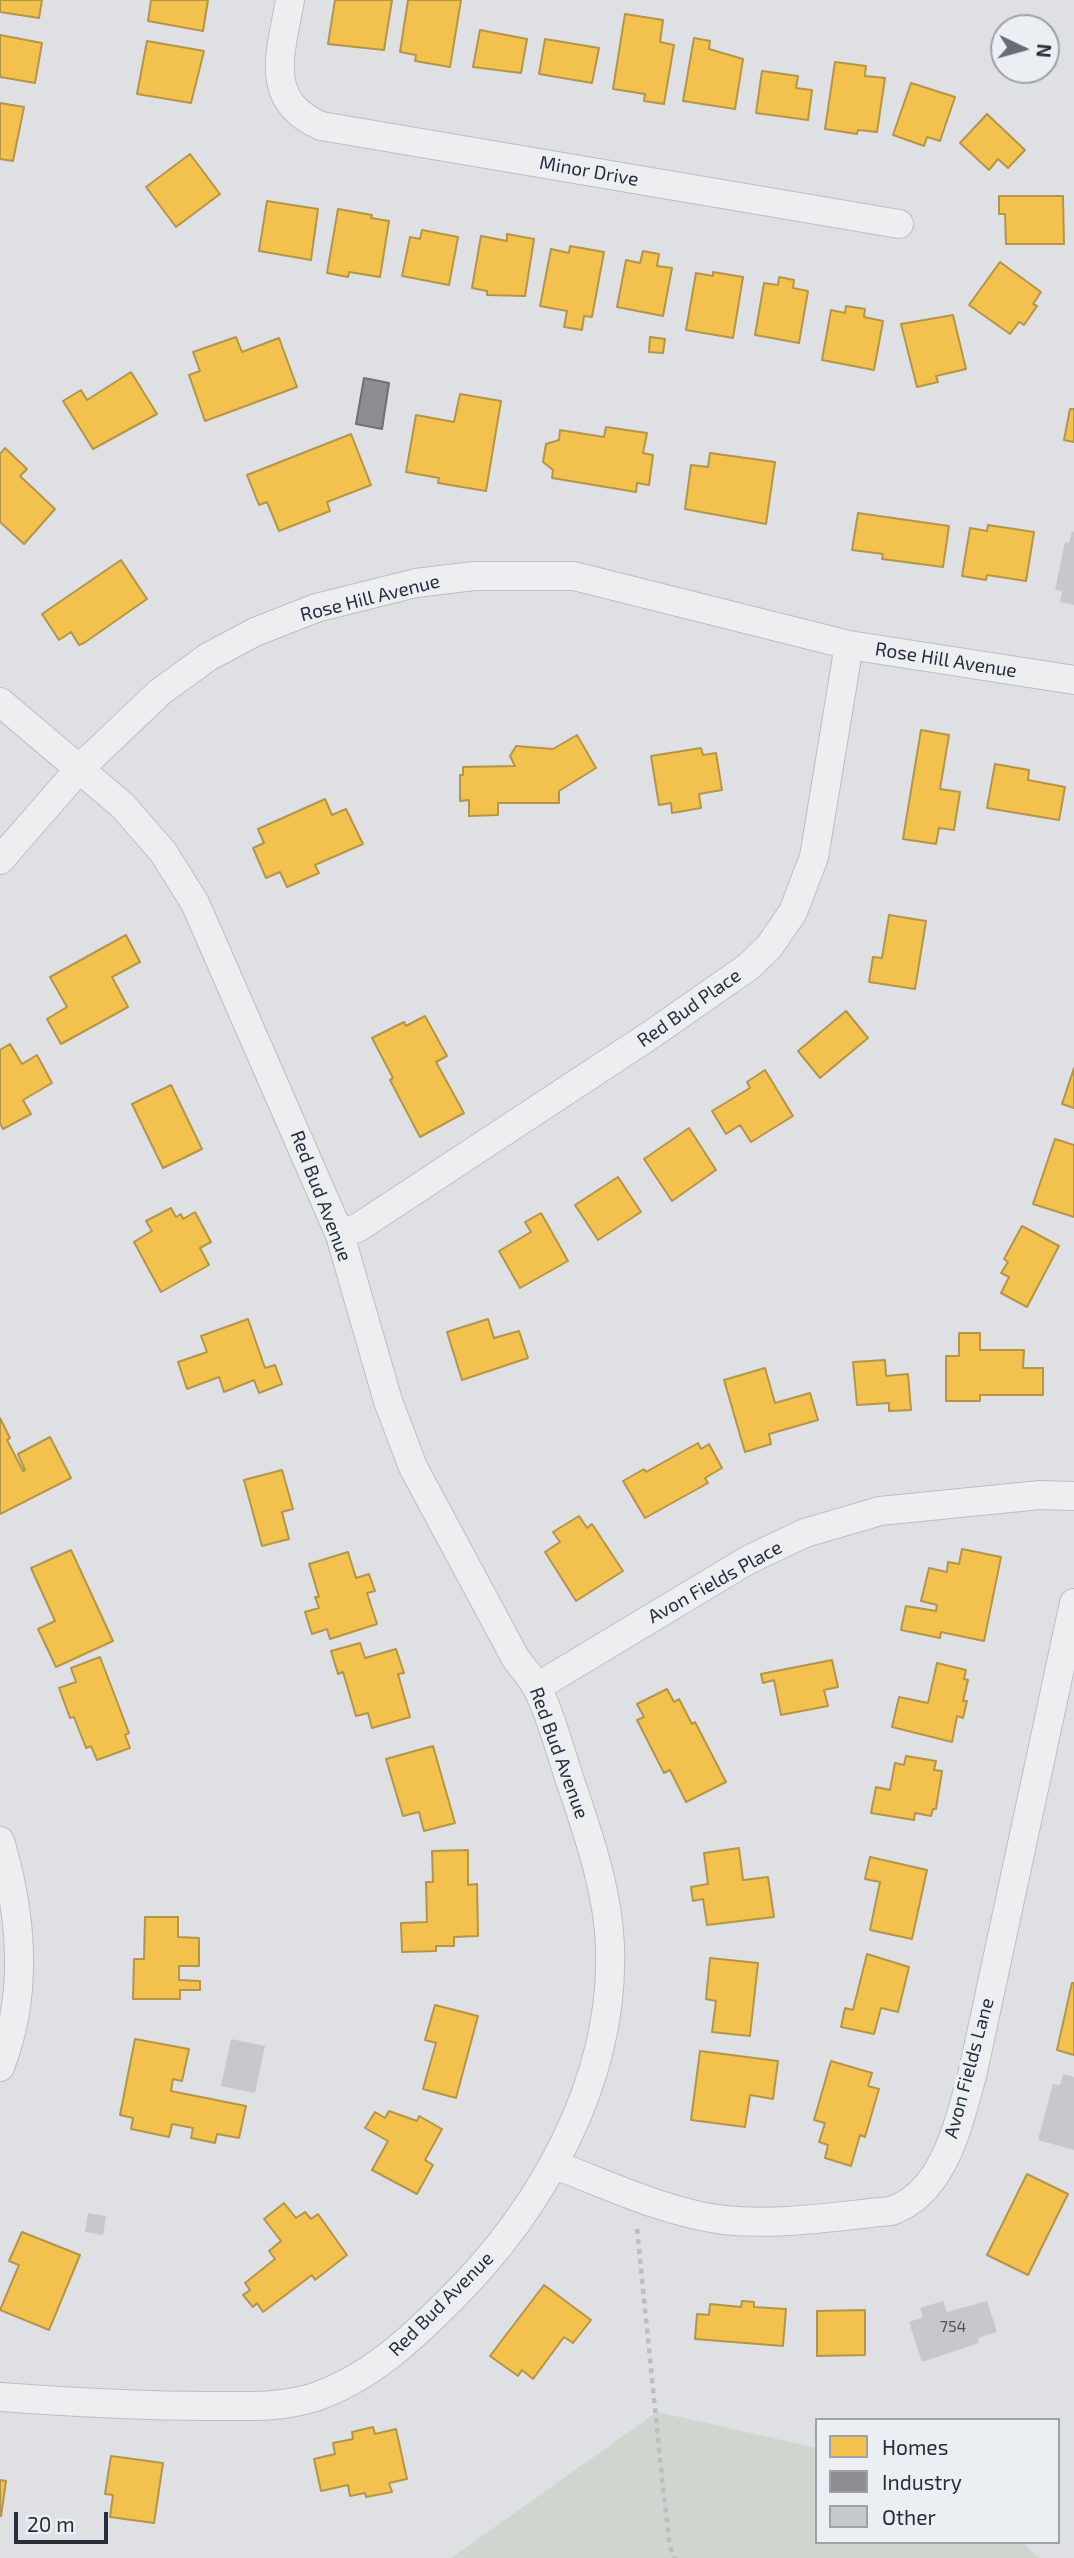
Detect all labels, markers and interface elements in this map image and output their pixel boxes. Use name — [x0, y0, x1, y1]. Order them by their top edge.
north arrow — [990, 14, 1060, 84]
text: N — [1032, 43, 1056, 59]
street label: Minor Drive — [538, 151, 640, 191]
street label: Rose Hill Avenue — [298, 570, 442, 626]
street label: Rose Hill Avenue — [874, 638, 1018, 682]
street label: Red Bud Place — [633, 964, 745, 1052]
street label: Red Bud Avenue — [286, 1127, 356, 1265]
street label: Avon Fields Place — [644, 1536, 786, 1628]
street label: Red Bud Avenue — [525, 1684, 593, 1822]
street label: Avon Fields Lane — [939, 1995, 999, 2141]
street label: Red Bud Avenue — [384, 2247, 498, 2361]
house number: 754 — [940, 2317, 966, 2337]
legend — [815, 2418, 1060, 2544]
text: Homes — [882, 2434, 948, 2459]
text: Industry — [882, 2469, 962, 2494]
scale bar — [18, 2498, 112, 2542]
text: Other — [882, 2504, 936, 2529]
text: 20 m — [27, 2511, 75, 2536]

